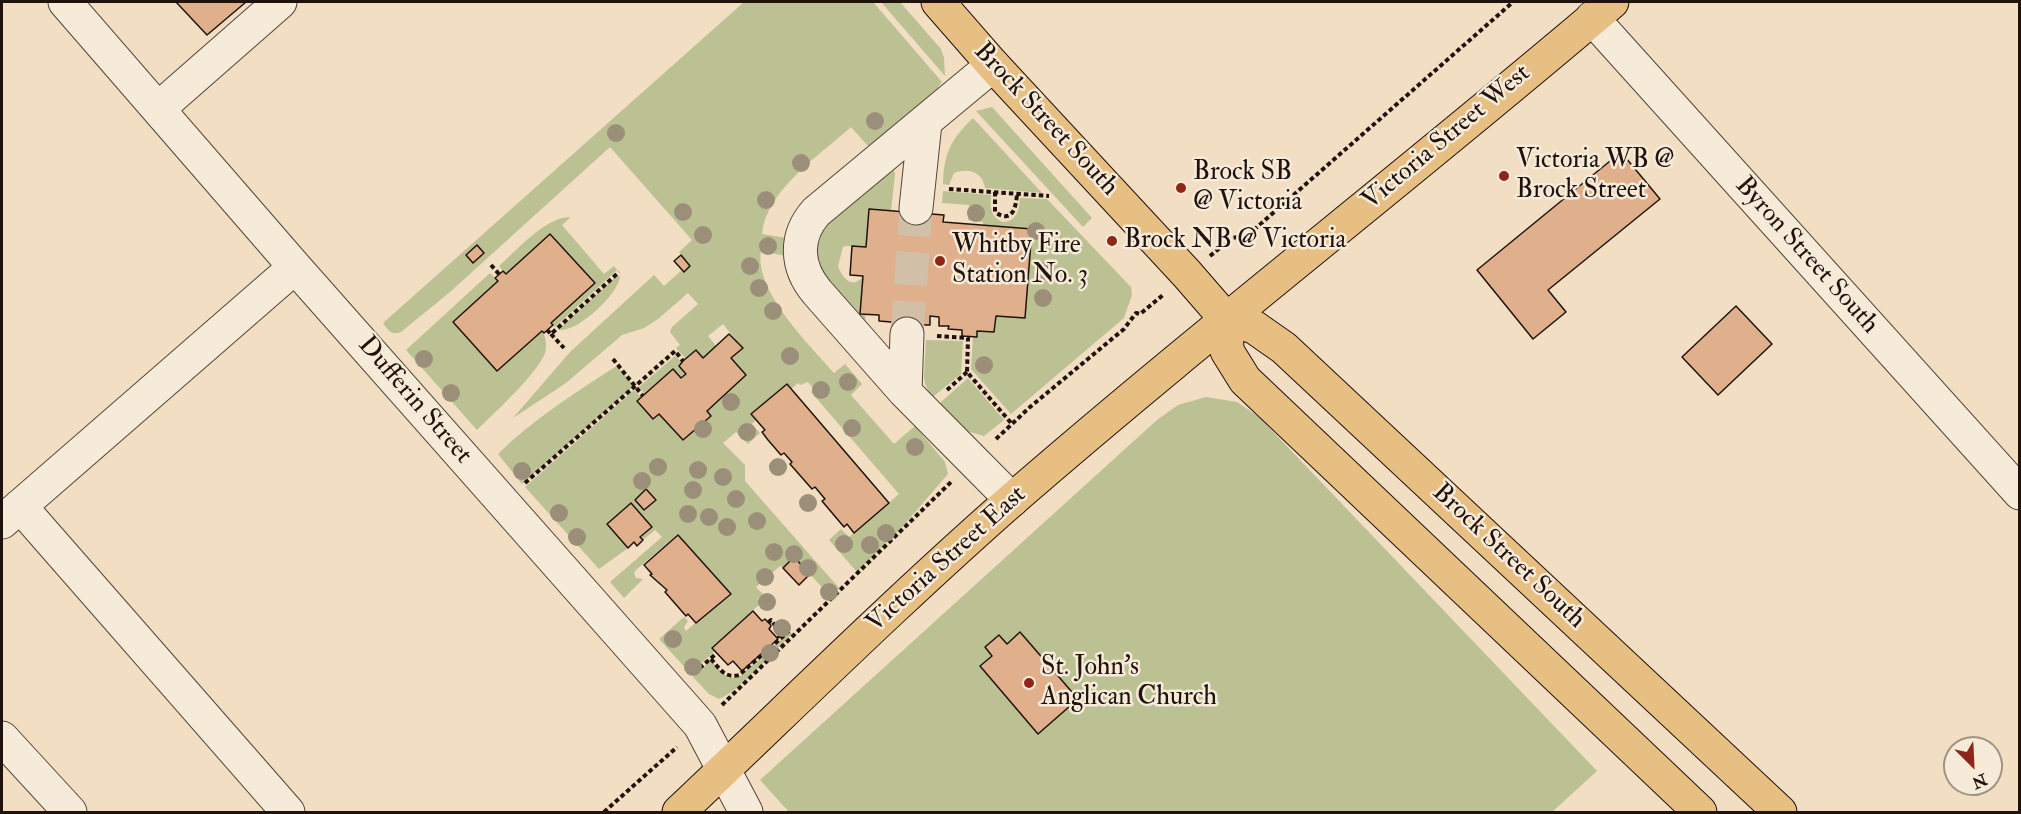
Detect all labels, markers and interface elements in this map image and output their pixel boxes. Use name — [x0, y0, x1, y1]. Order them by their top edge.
street label: Brock Street South — [966, 37, 1124, 203]
street label: Victoria Street West — [1357, 59, 1537, 217]
place label: Victoria WB @ Brock Street — [1516, 145, 1674, 206]
place label: Brock SB @ Victoria — [1193, 157, 1302, 218]
marker: Victoria WB @ Brock Street — [1497, 169, 1511, 183]
street label: Byron Street South — [1728, 171, 1884, 341]
marker: Brock SB @ Victoria — [1174, 181, 1188, 195]
place label: Brock NB @ Victoria — [1124, 225, 1346, 257]
place label: Whitby Fire Station No. 3 — [952, 230, 1088, 292]
marker: Brock NB @ Victoria — [1105, 234, 1119, 248]
marker: Whitby Fire Station No. 3 — [933, 254, 947, 268]
street label: Dufferin Street — [350, 331, 478, 471]
street label: Brock Street South — [1425, 478, 1591, 636]
street label: Victoria Street East — [861, 480, 1033, 640]
place label: St. John's Anglican Church — [1041, 652, 1217, 714]
marker: St. John's Anglican Church — [1022, 676, 1036, 690]
north arrow — [1943, 736, 2003, 796]
text: N — [1969, 769, 1990, 793]

